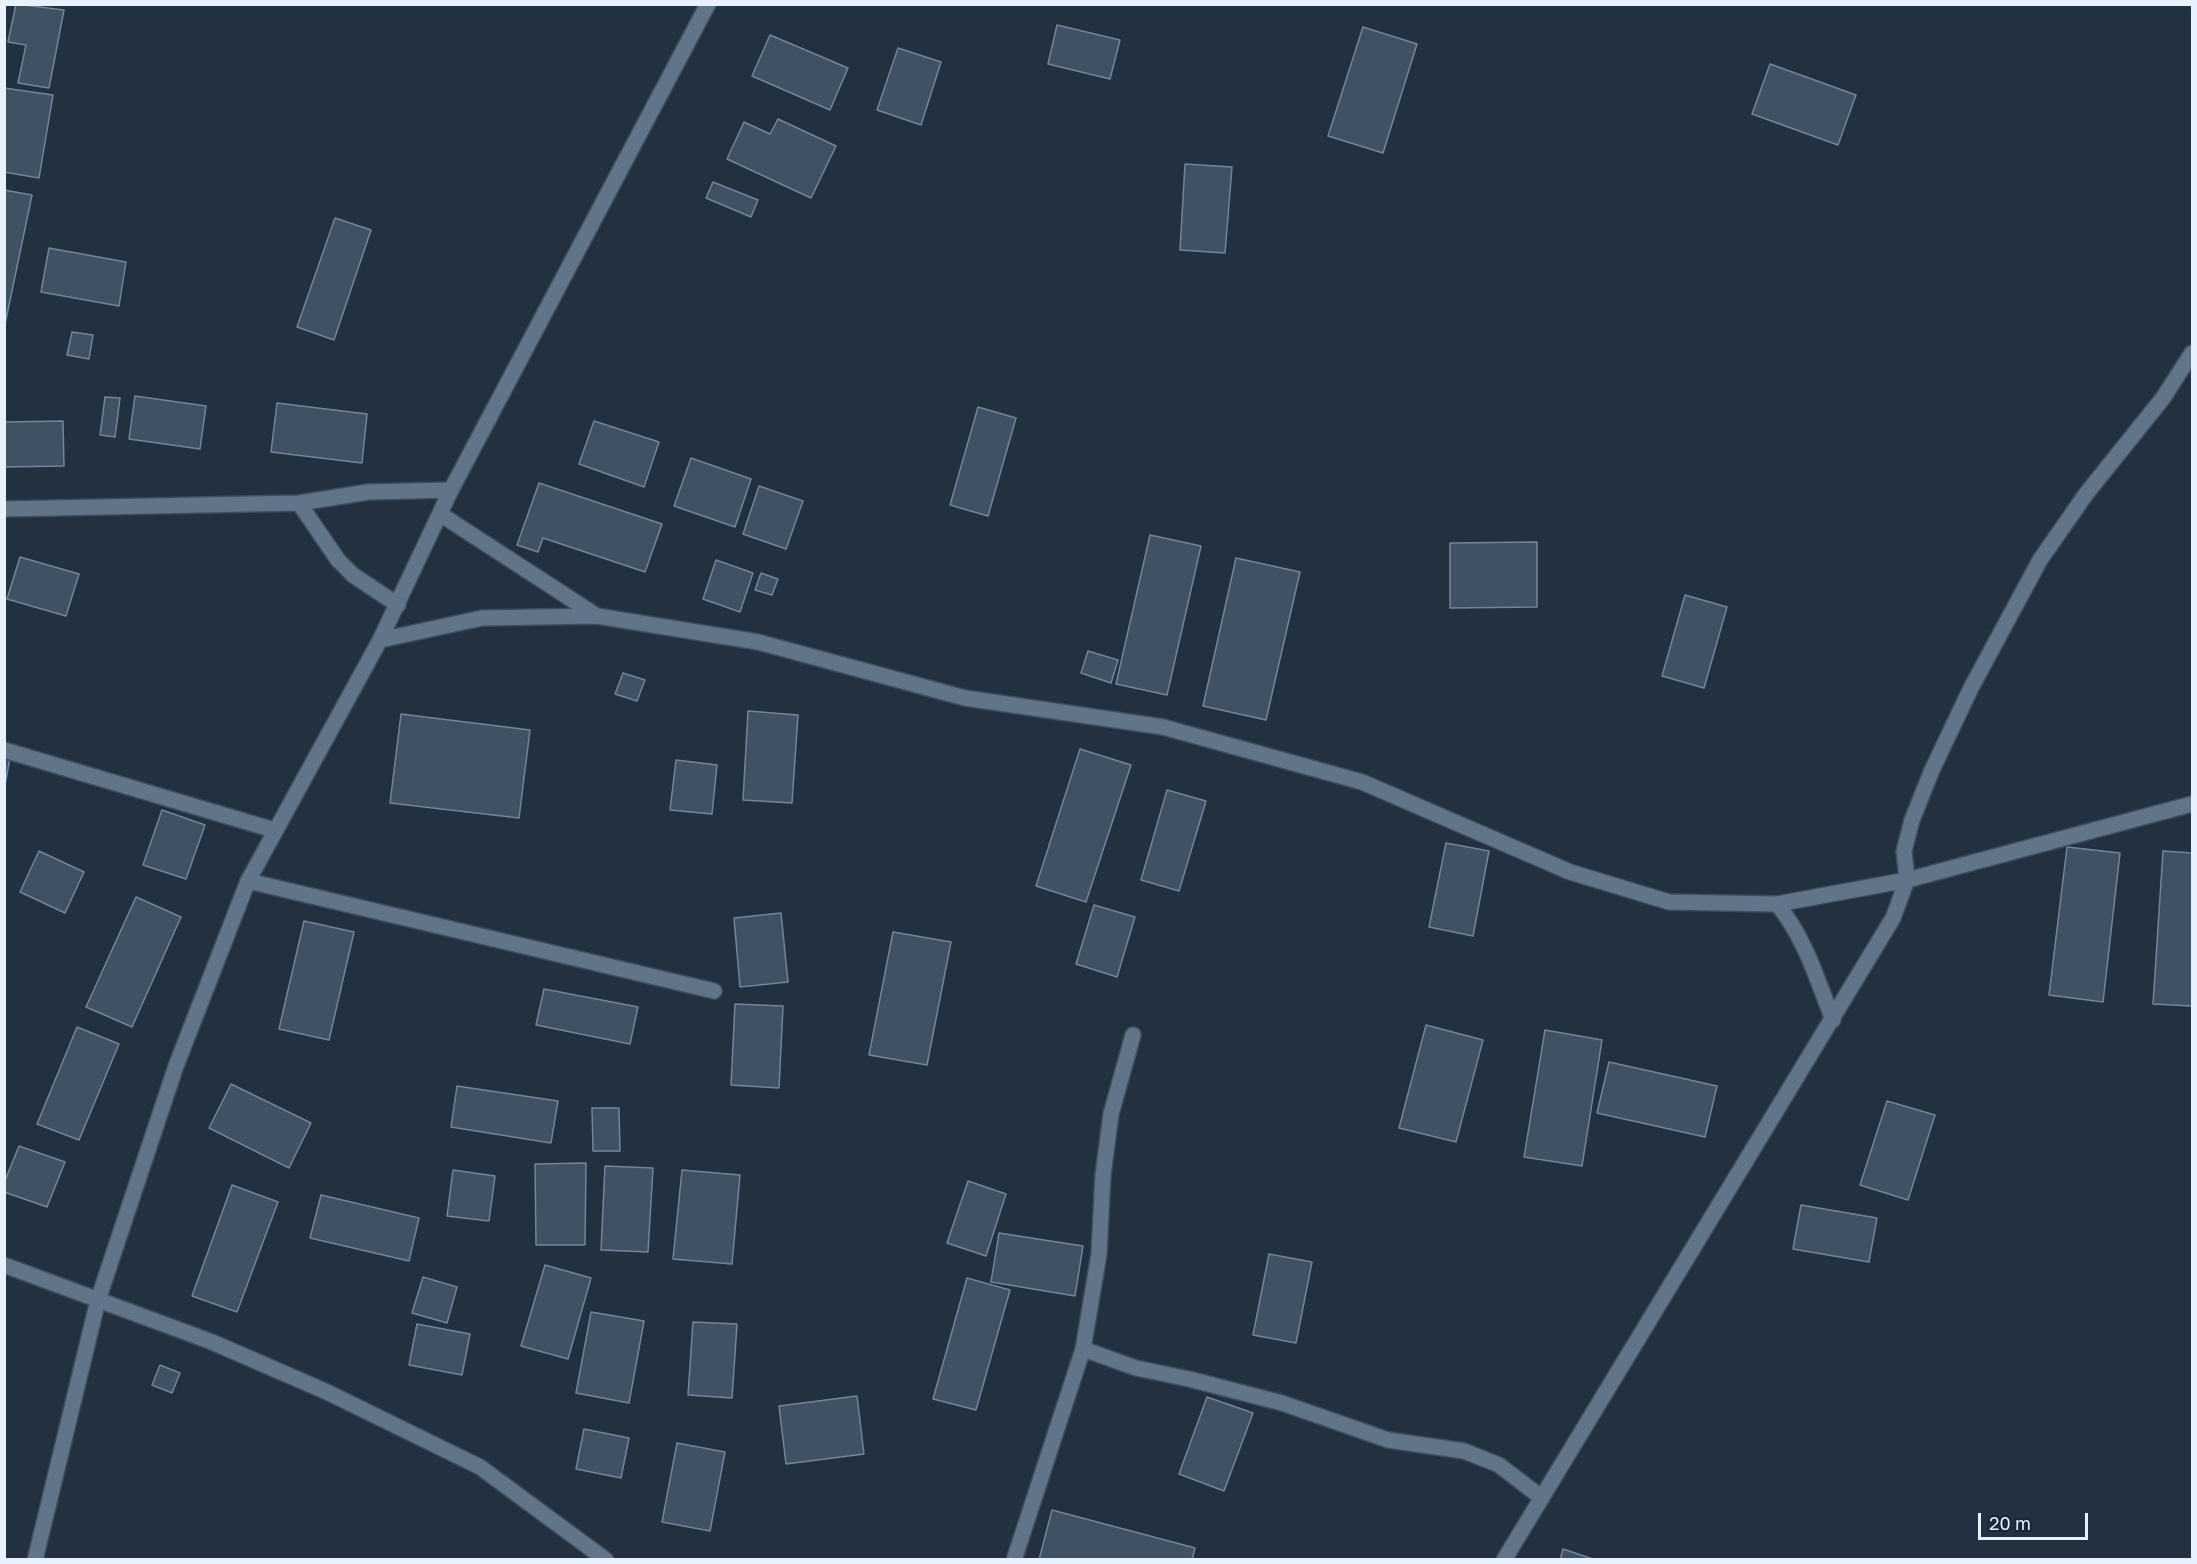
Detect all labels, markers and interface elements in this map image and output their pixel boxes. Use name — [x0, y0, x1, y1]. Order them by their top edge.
scale bar — [1981, 1501, 2090, 1539]
text: 20 m — [1989, 1512, 2031, 1534]

